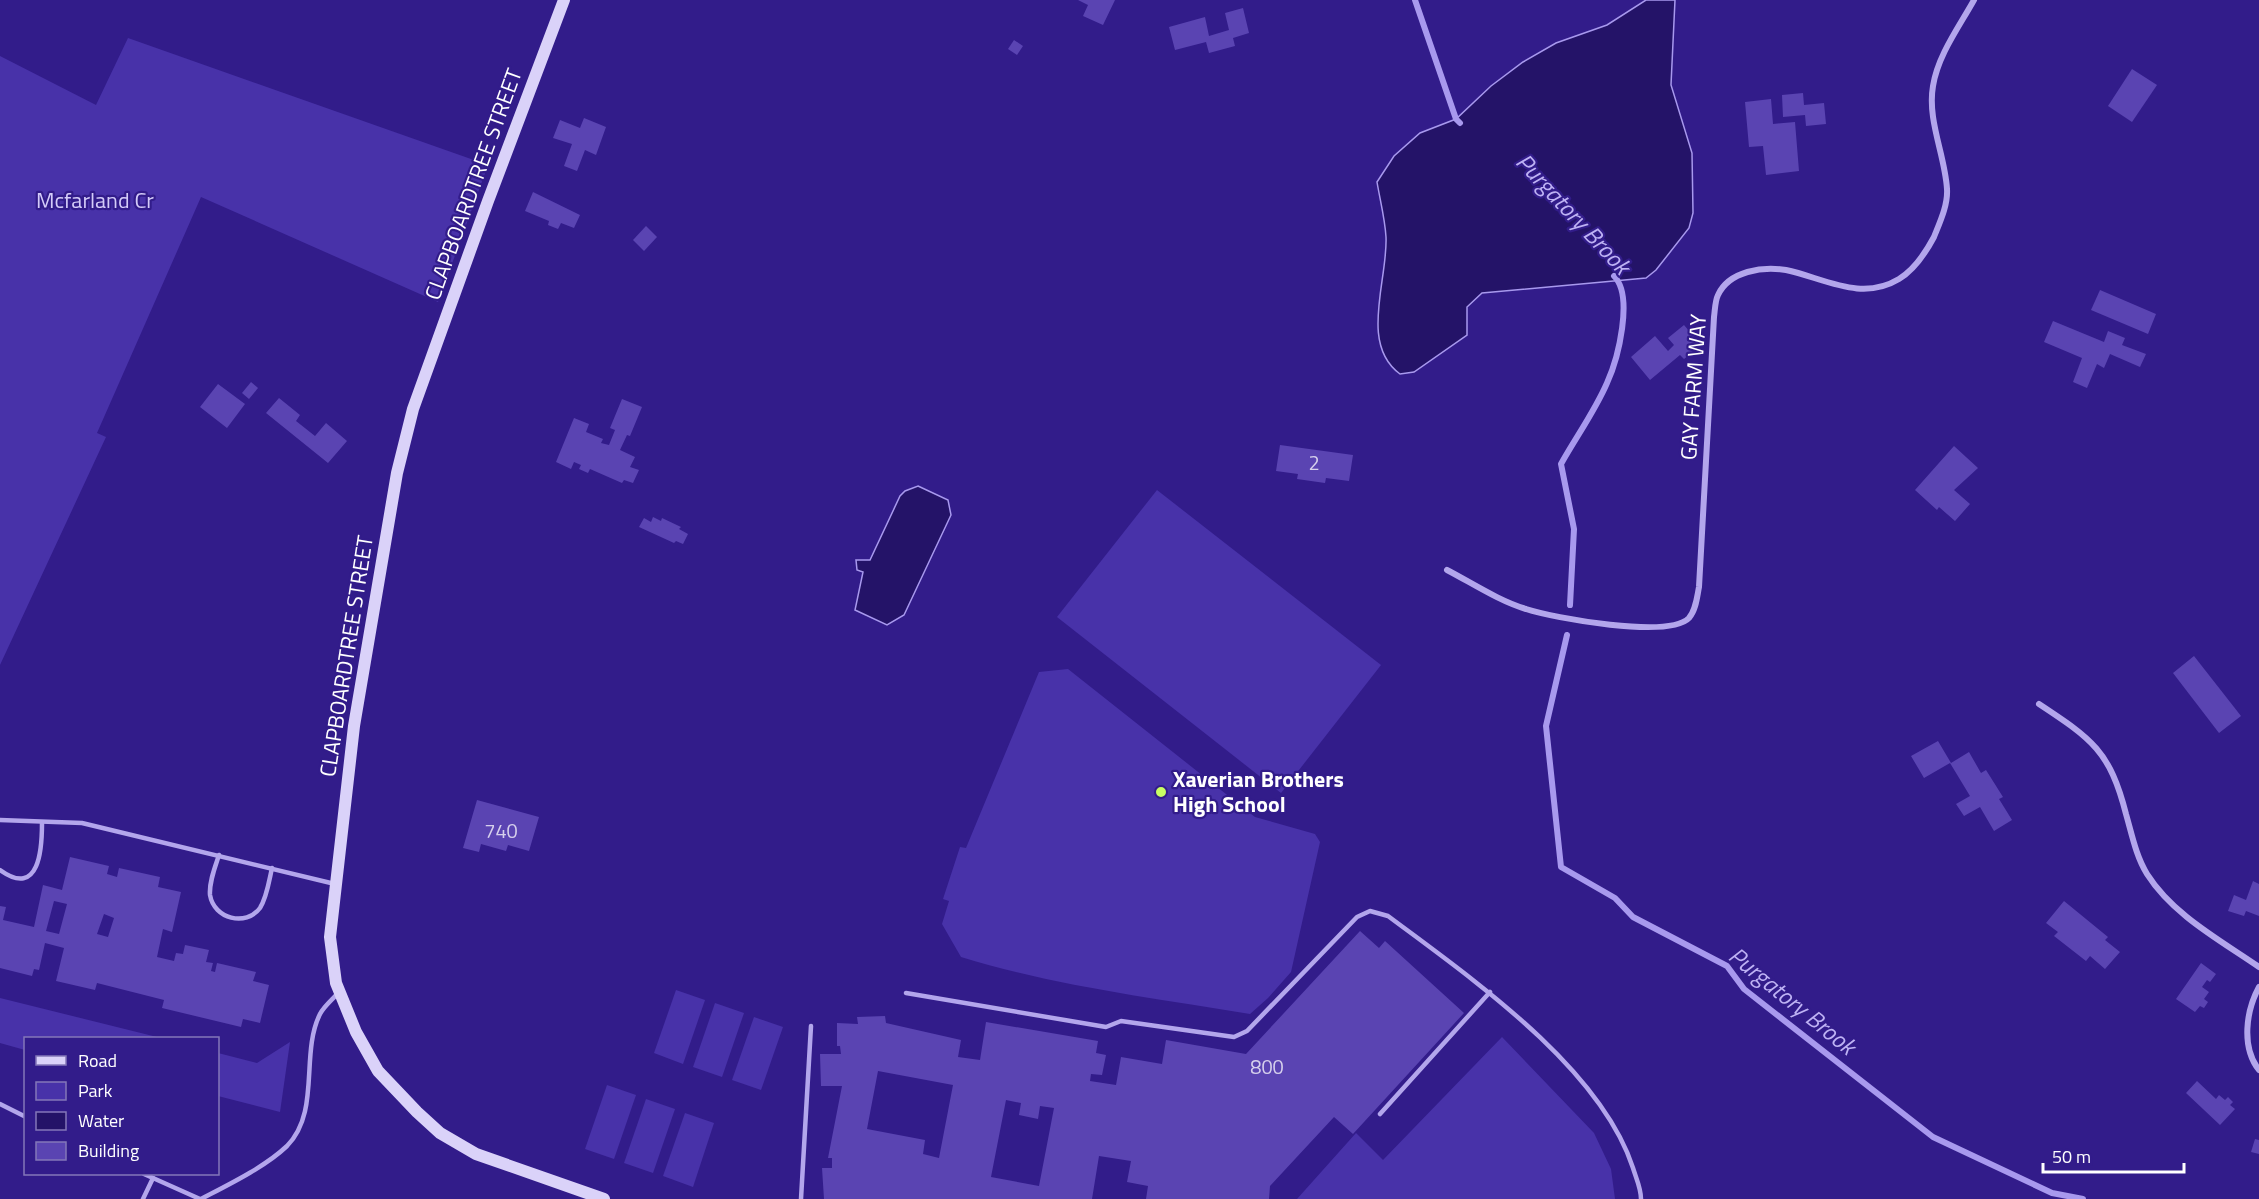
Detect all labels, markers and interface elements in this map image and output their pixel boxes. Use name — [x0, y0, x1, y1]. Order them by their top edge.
street label: CLAPBOARDTREE STREET — [415, 63, 531, 304]
water label: Purgatory Brook — [1508, 145, 1642, 285]
park label: Mcfarland Cr — [36, 183, 154, 217]
street label: GAY FARM WAY — [1671, 313, 1715, 461]
house number: 2 — [1308, 447, 1320, 478]
street label: CLAPBOARDTREE STREET — [310, 532, 382, 779]
place label: Xaverian Brothers High School — [1173, 762, 1344, 821]
marker: Xaverian Brothers High School — [1154, 785, 1168, 799]
house number: 740 — [484, 815, 518, 846]
water label: Purgatory Brook — [1721, 938, 1867, 1065]
legend — [24, 1037, 219, 1175]
text: Road — [78, 1047, 117, 1074]
house number: 800 — [1250, 1051, 1284, 1082]
text: Park — [78, 1077, 113, 1104]
text: Water — [78, 1107, 124, 1134]
scale bar — [2043, 1136, 2184, 1174]
text: Building — [78, 1137, 139, 1164]
text: 50 m — [2052, 1143, 2091, 1170]

